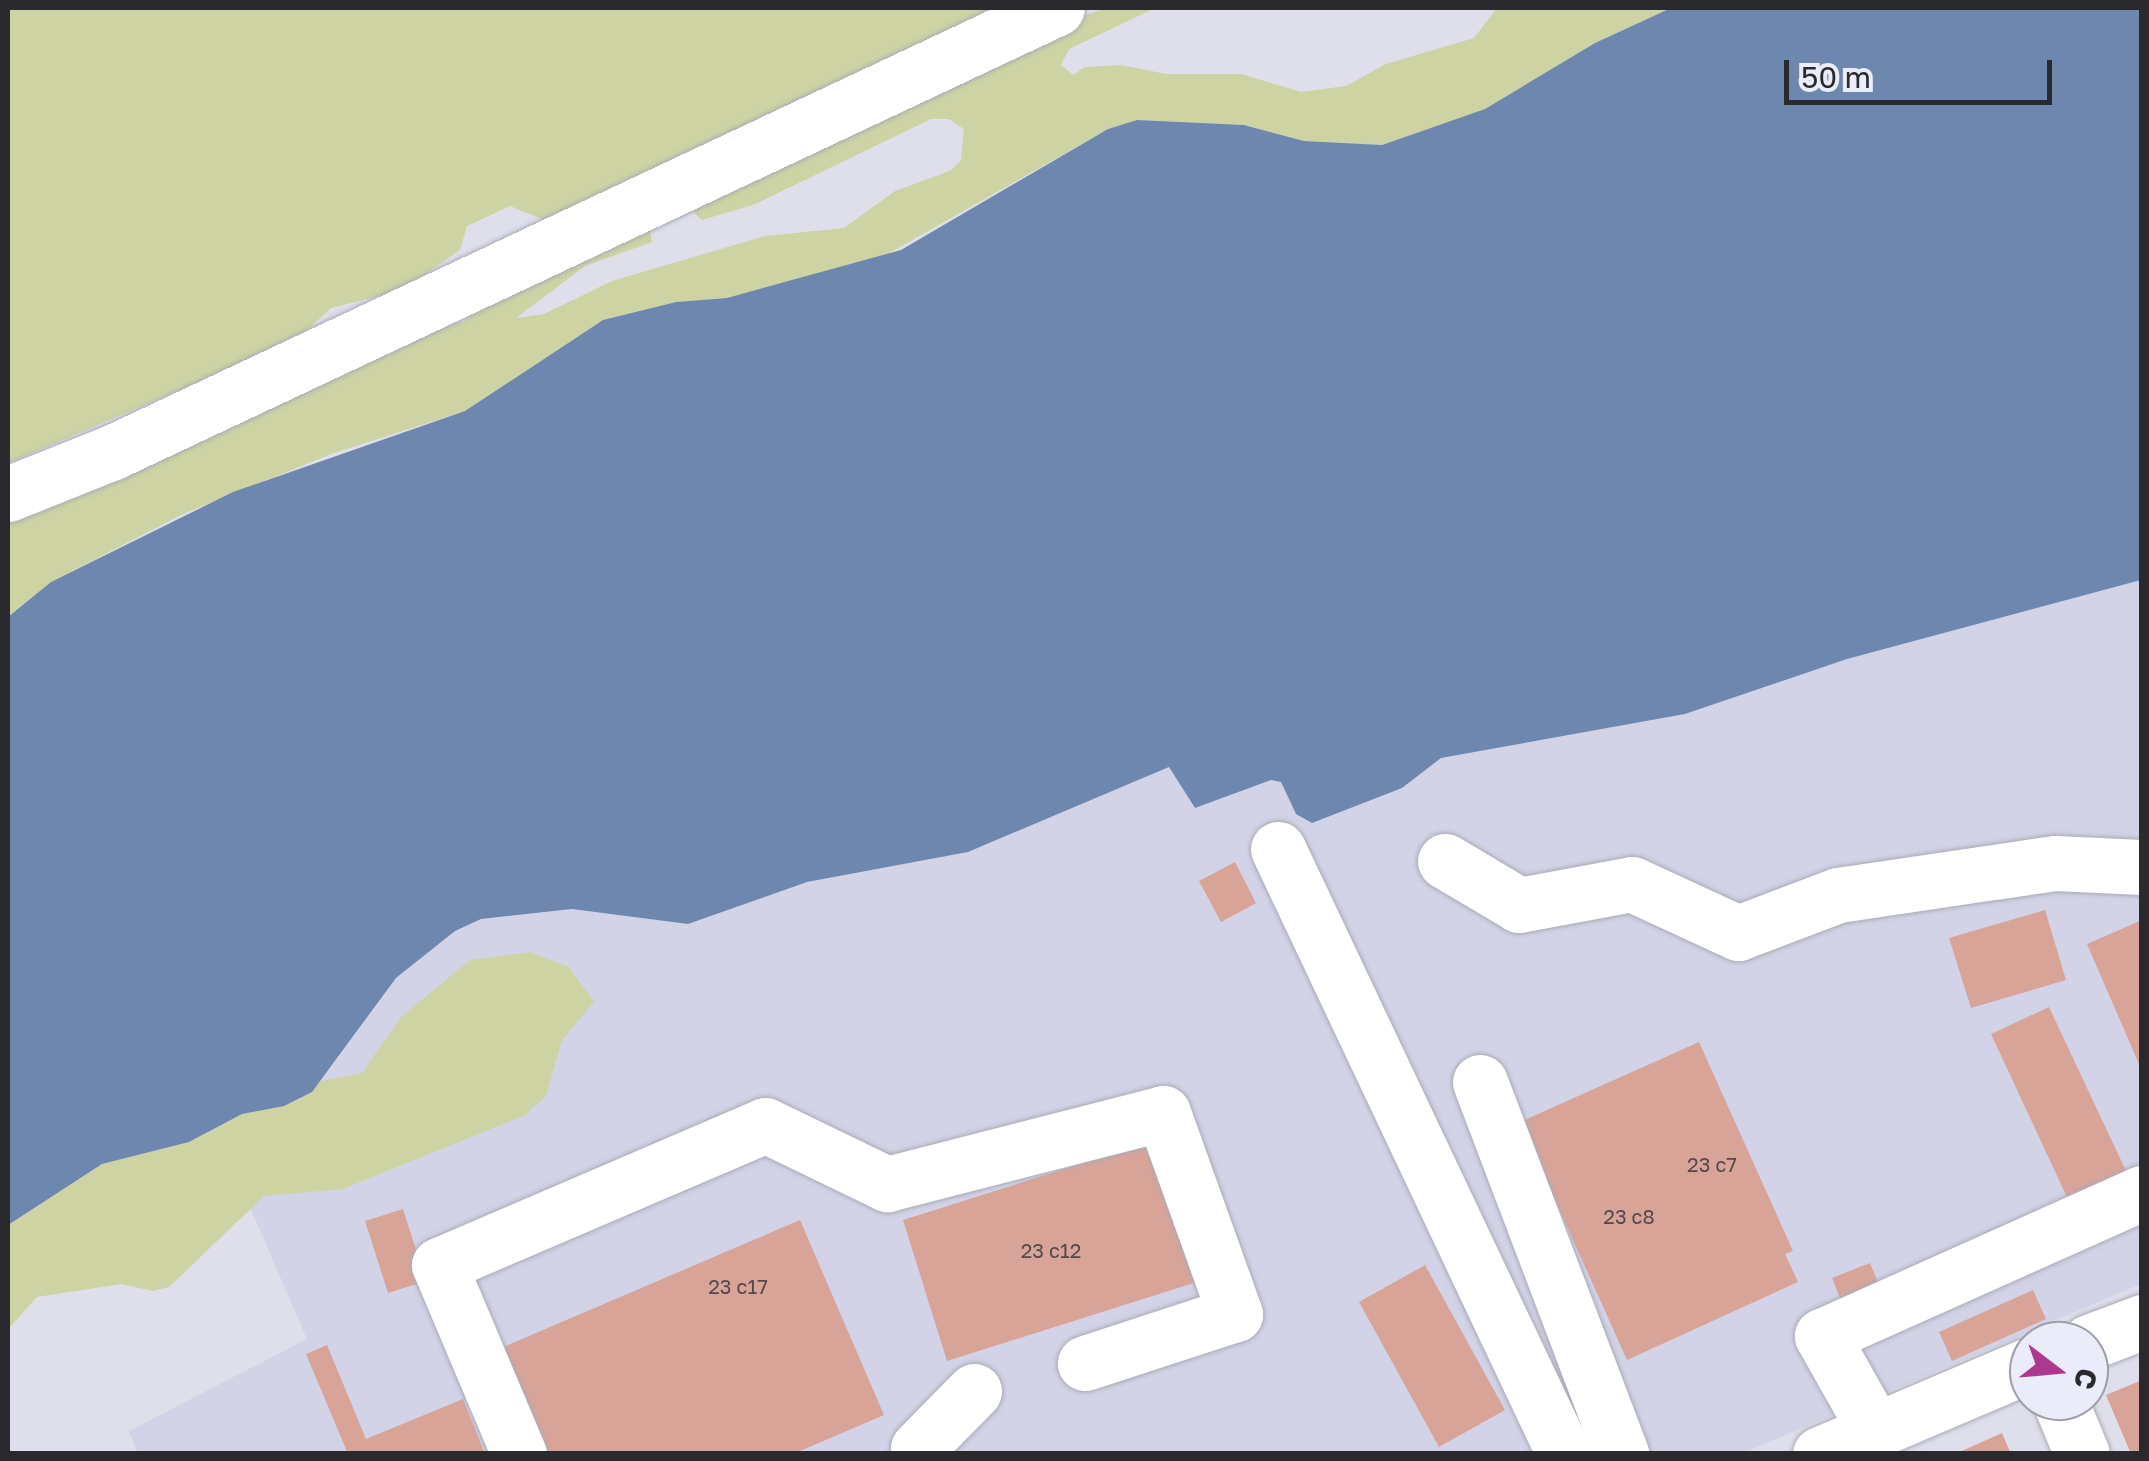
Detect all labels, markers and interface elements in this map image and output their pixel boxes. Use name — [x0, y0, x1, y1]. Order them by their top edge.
scale bar — [1789, 40, 2056, 102]
text: 50 m — [1801, 59, 1871, 95]
house number: 23 с7 — [1687, 1152, 1737, 1176]
house number: 23 с8 — [1603, 1204, 1655, 1228]
house number: 23 с12 — [1021, 1238, 1081, 1262]
house number: 23 с17 — [708, 1274, 768, 1298]
north arrow — [2009, 1321, 2109, 1421]
text: С — [2068, 1365, 2105, 1393]

